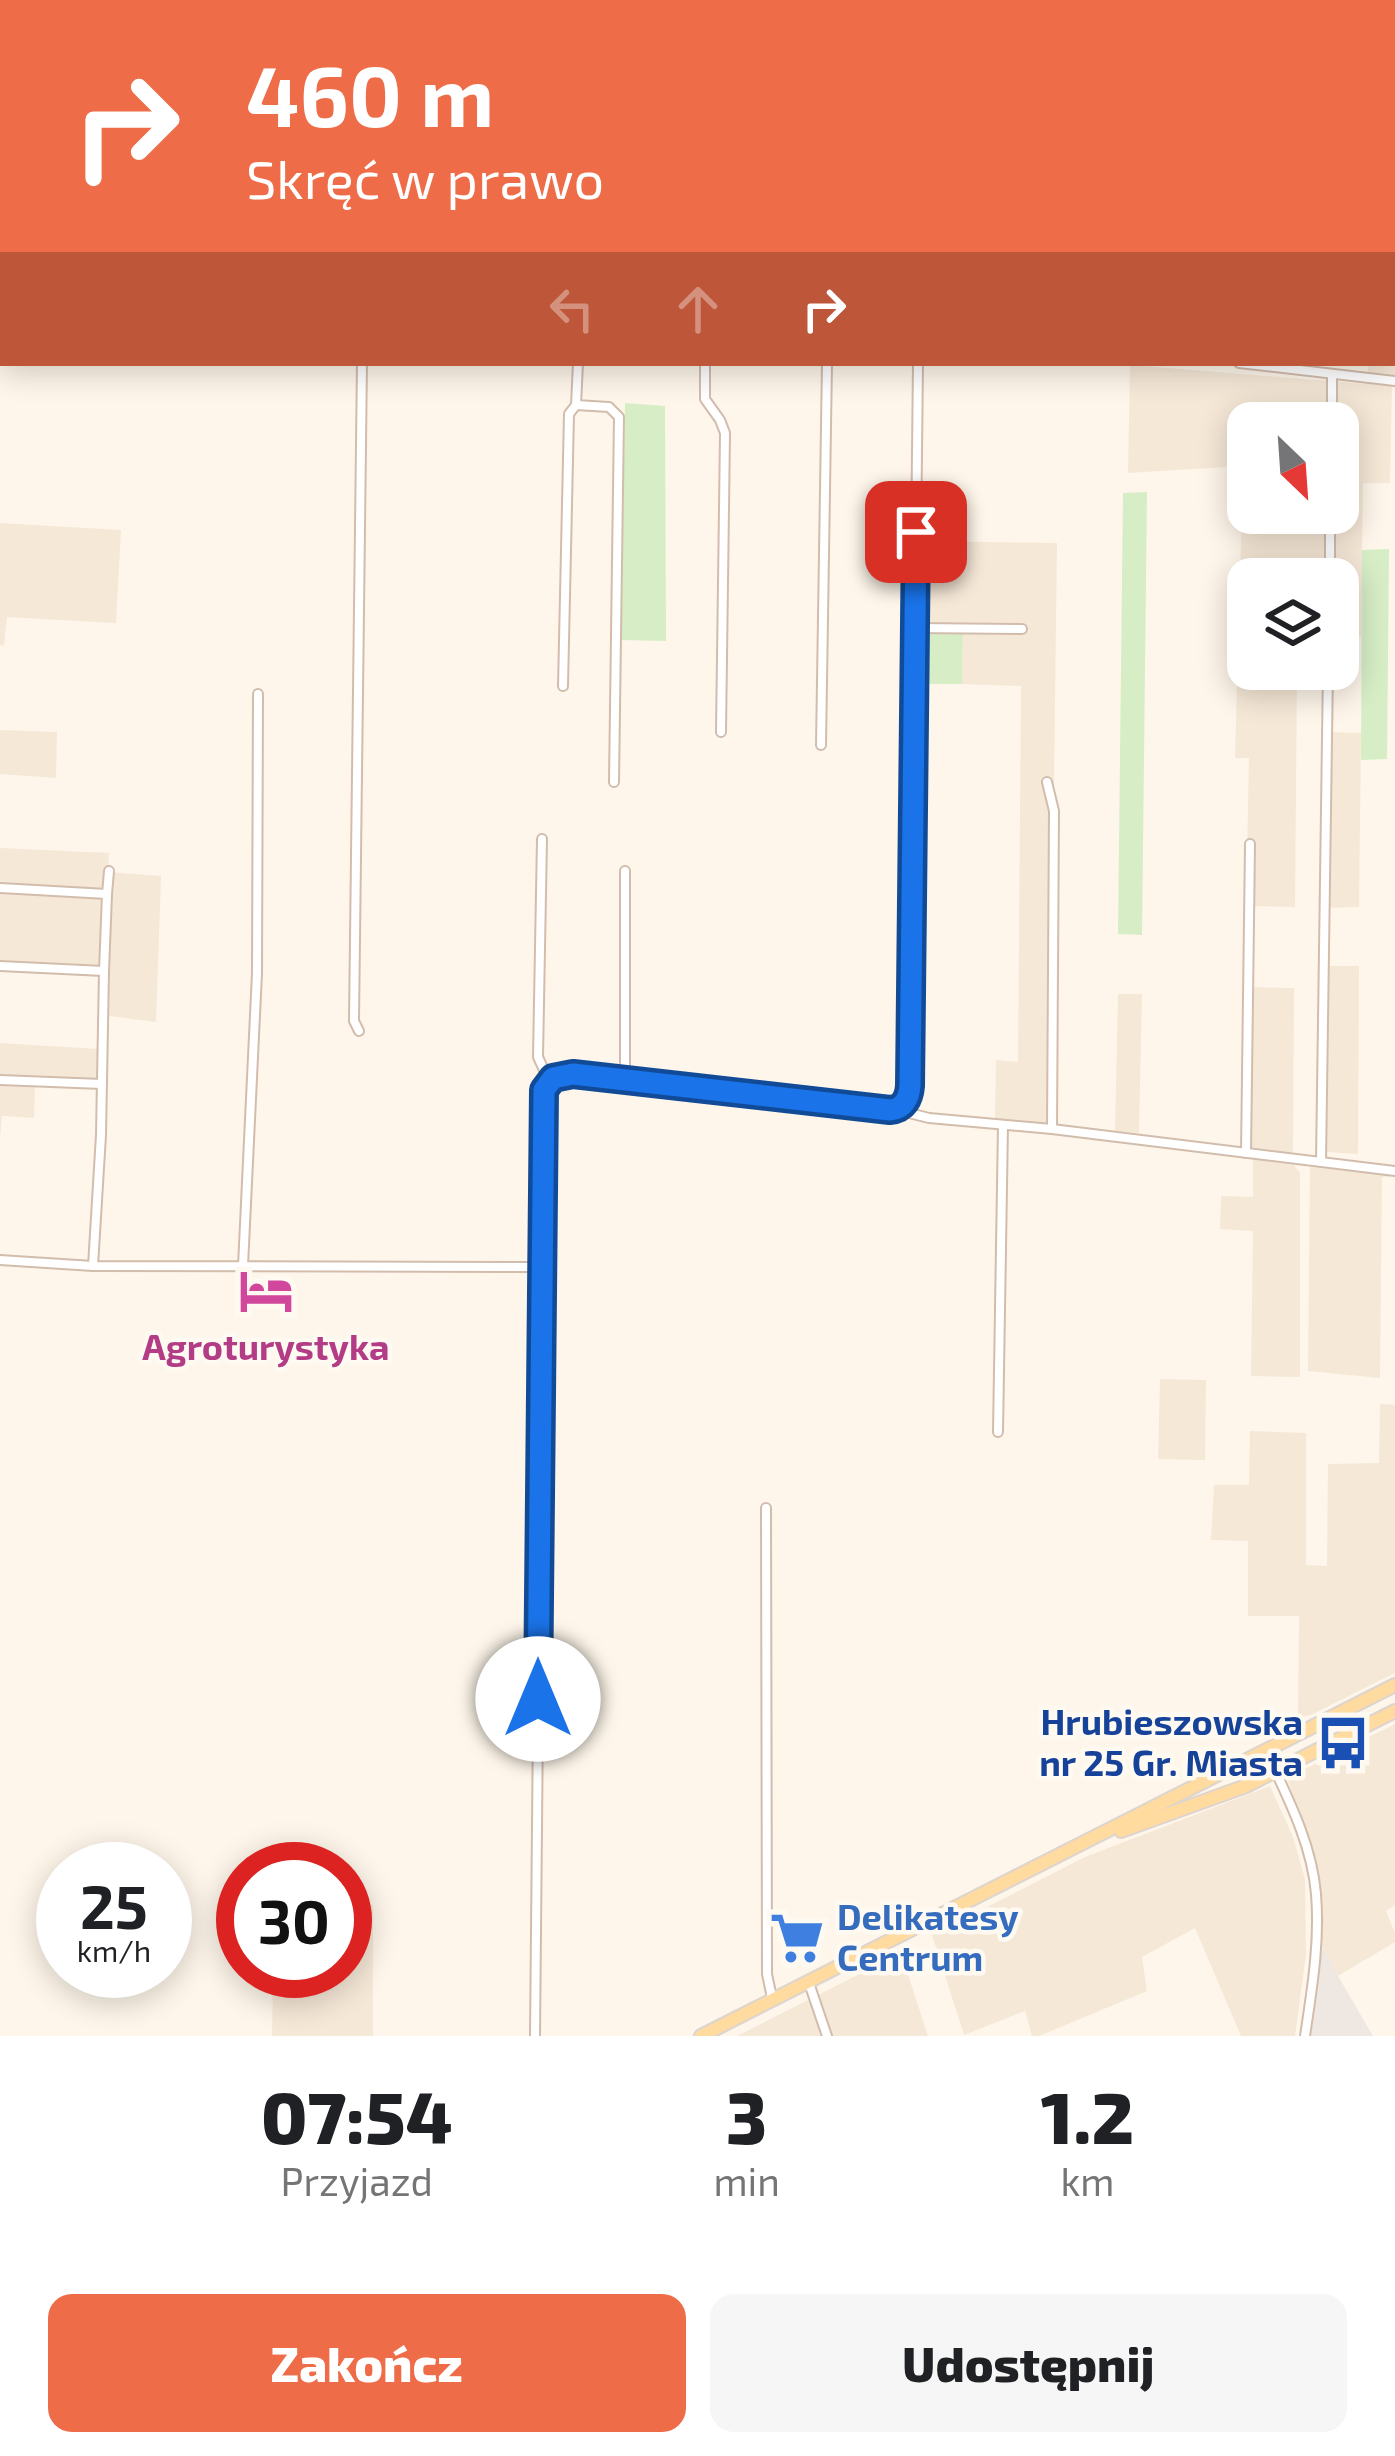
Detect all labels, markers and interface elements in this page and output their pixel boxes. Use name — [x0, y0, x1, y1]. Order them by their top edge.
text: 460 m — [246, 43, 494, 144]
icon: right — [48, 48, 204, 204]
text: Skręć w prawo — [246, 145, 604, 210]
icon: left — [539, 276, 605, 342]
icon: ahead — [665, 276, 731, 342]
icon: right — [791, 276, 857, 342]
north arrow — [1227, 402, 1359, 534]
map controls — [1227, 402, 1359, 690]
pin — [865, 481, 967, 583]
icon: arrive — [883, 499, 949, 565]
button: layers — [1227, 558, 1359, 690]
hotel icon: Agroturystyka — [237, 1262, 295, 1320]
place label: Agroturystyka — [142, 1324, 390, 1368]
position arrow — [475, 1636, 601, 1762]
place label: Hrubieszowska nr 25 Gr. Miasta — [1039, 1699, 1303, 1783]
bus stop icon: Hrubieszowska nr 25 Gr. Miasta — [1314, 1714, 1372, 1772]
speed limit sign: 30 — [216, 1842, 372, 1998]
text: 25 — [80, 1869, 148, 1941]
place label: Delikatesy Centrum — [837, 1894, 1019, 1978]
supermarket icon: Delikatesy Centrum — [768, 1909, 826, 1967]
text: km/h — [77, 1932, 151, 1968]
text: 07:54 — [261, 2072, 452, 2158]
text: 3 — [726, 2072, 767, 2158]
text: 1.2 — [1041, 2072, 1134, 2158]
text: Przyjazd — [280, 2157, 433, 2204]
text: min — [713, 2157, 780, 2204]
text: km — [1060, 2157, 1114, 2204]
button: Zakończ — [48, 2294, 686, 2432]
button: Udostępnij — [710, 2294, 1347, 2432]

